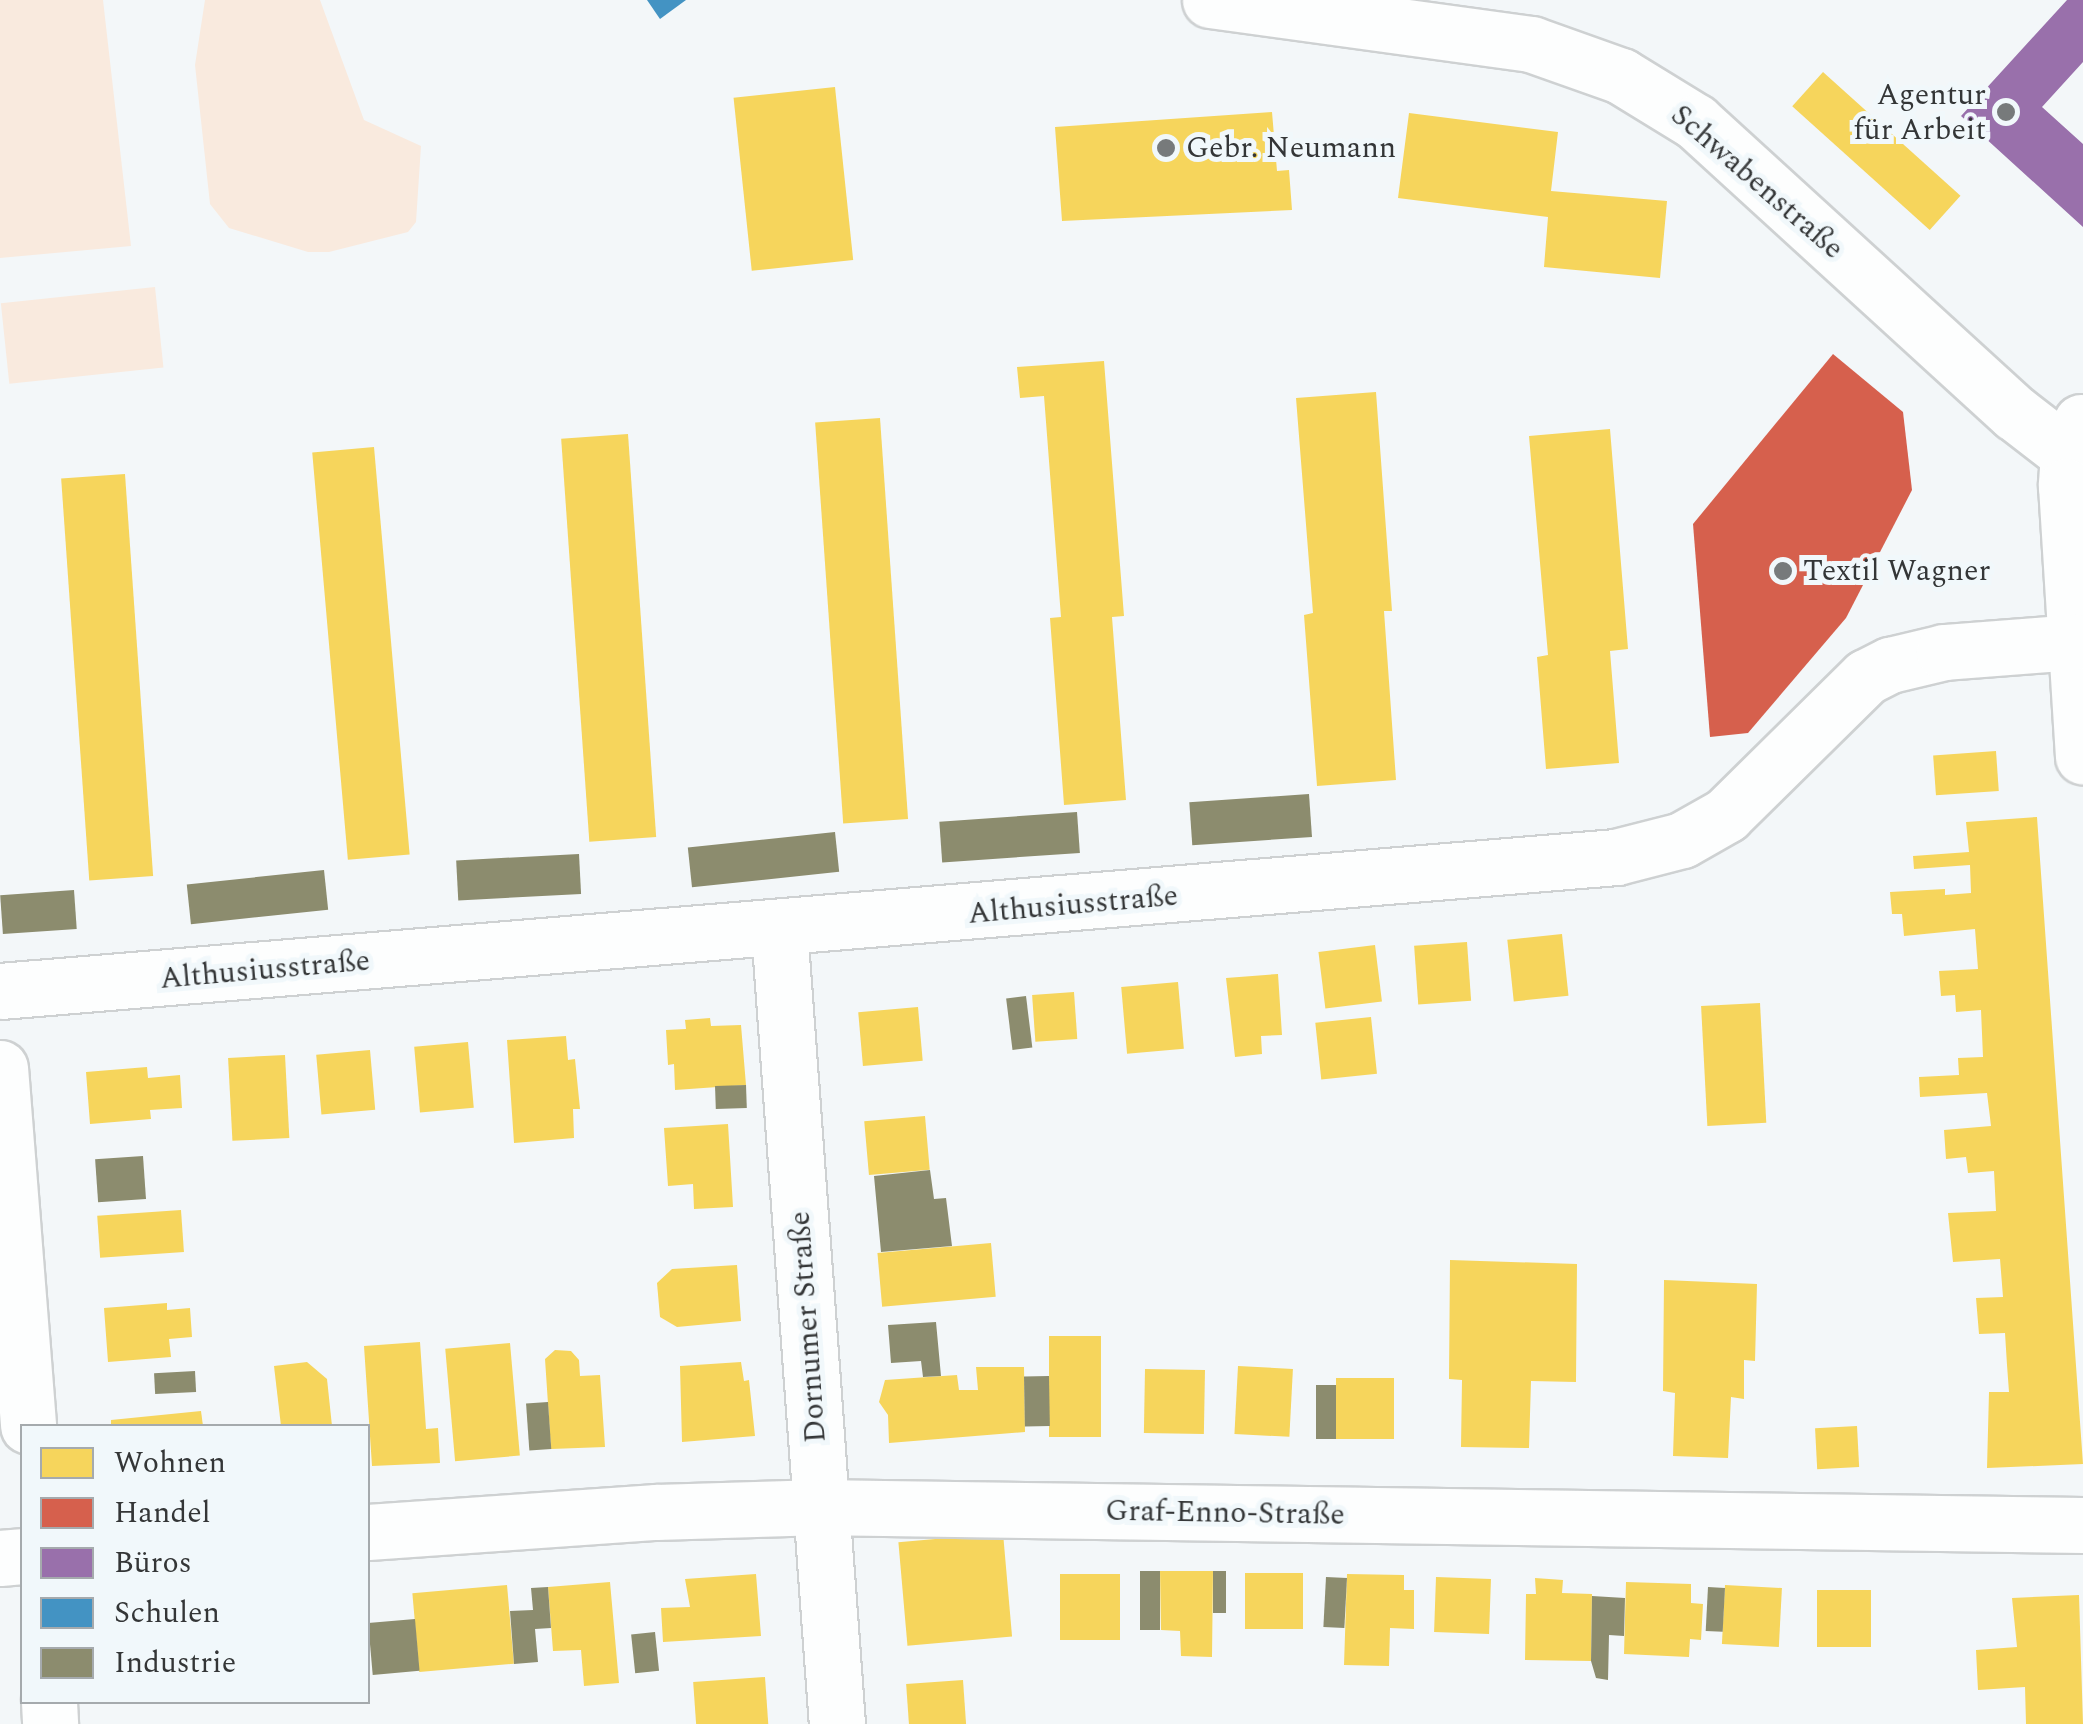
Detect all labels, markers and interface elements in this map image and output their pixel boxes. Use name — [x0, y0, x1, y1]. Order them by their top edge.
place label: Agentur für Arbeit — [1854, 77, 1986, 148]
street label: Schwabenstraße — [1663, 97, 1851, 267]
marker: Agentur für Arbeit — [1995, 101, 2017, 123]
place label: Gebr. Neumann — [1186, 130, 1396, 166]
marker: Gebr. Neumann — [1155, 137, 1177, 159]
place label: Textil Wagner — [1803, 553, 1990, 589]
marker: Textil Wagner — [1772, 560, 1794, 582]
street label: Althusiusstraße — [966, 878, 1180, 932]
street label: Althusiusstraße — [158, 943, 372, 997]
street label: Dornumer Straße — [782, 1210, 834, 1444]
legend — [20, 1424, 370, 1704]
text: Wohnen — [114, 1440, 226, 1486]
text: Handel — [114, 1490, 211, 1536]
street label: Graf-Enno-Straße — [1105, 1493, 1345, 1533]
text: Büros — [114, 1540, 192, 1586]
text: Schulen — [114, 1590, 220, 1636]
text: Industrie — [114, 1640, 236, 1686]

